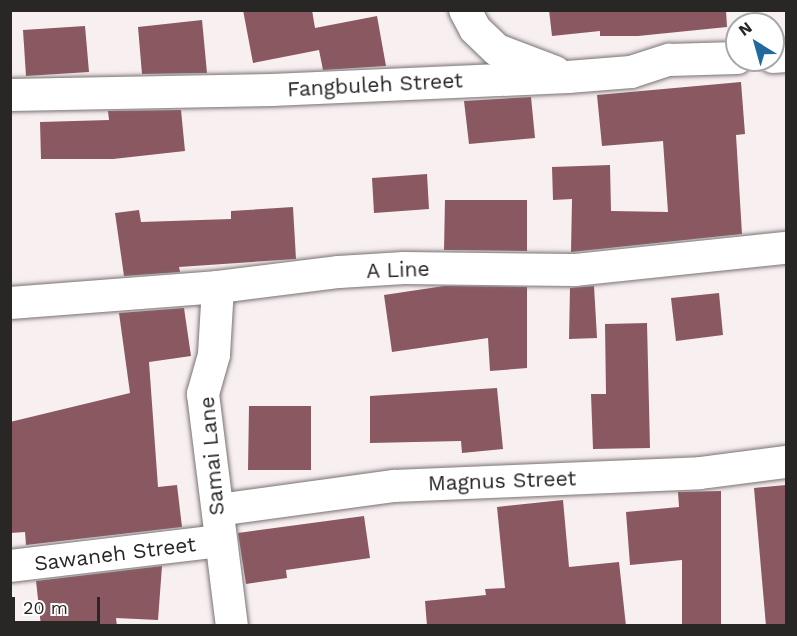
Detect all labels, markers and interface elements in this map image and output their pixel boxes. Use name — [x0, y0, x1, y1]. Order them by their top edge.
north arrow — [725, 12, 785, 72]
text: N — [735, 18, 756, 40]
street label: Fangbuleh Street — [287, 68, 463, 102]
street label: A Line — [365, 256, 431, 284]
street label: Samai Lane — [194, 395, 230, 517]
street label: Magnus Street — [427, 466, 577, 496]
street label: Sawaneh Street — [33, 532, 197, 576]
scale bar — [15, 585, 104, 623]
text: 20 m — [23, 597, 68, 618]

